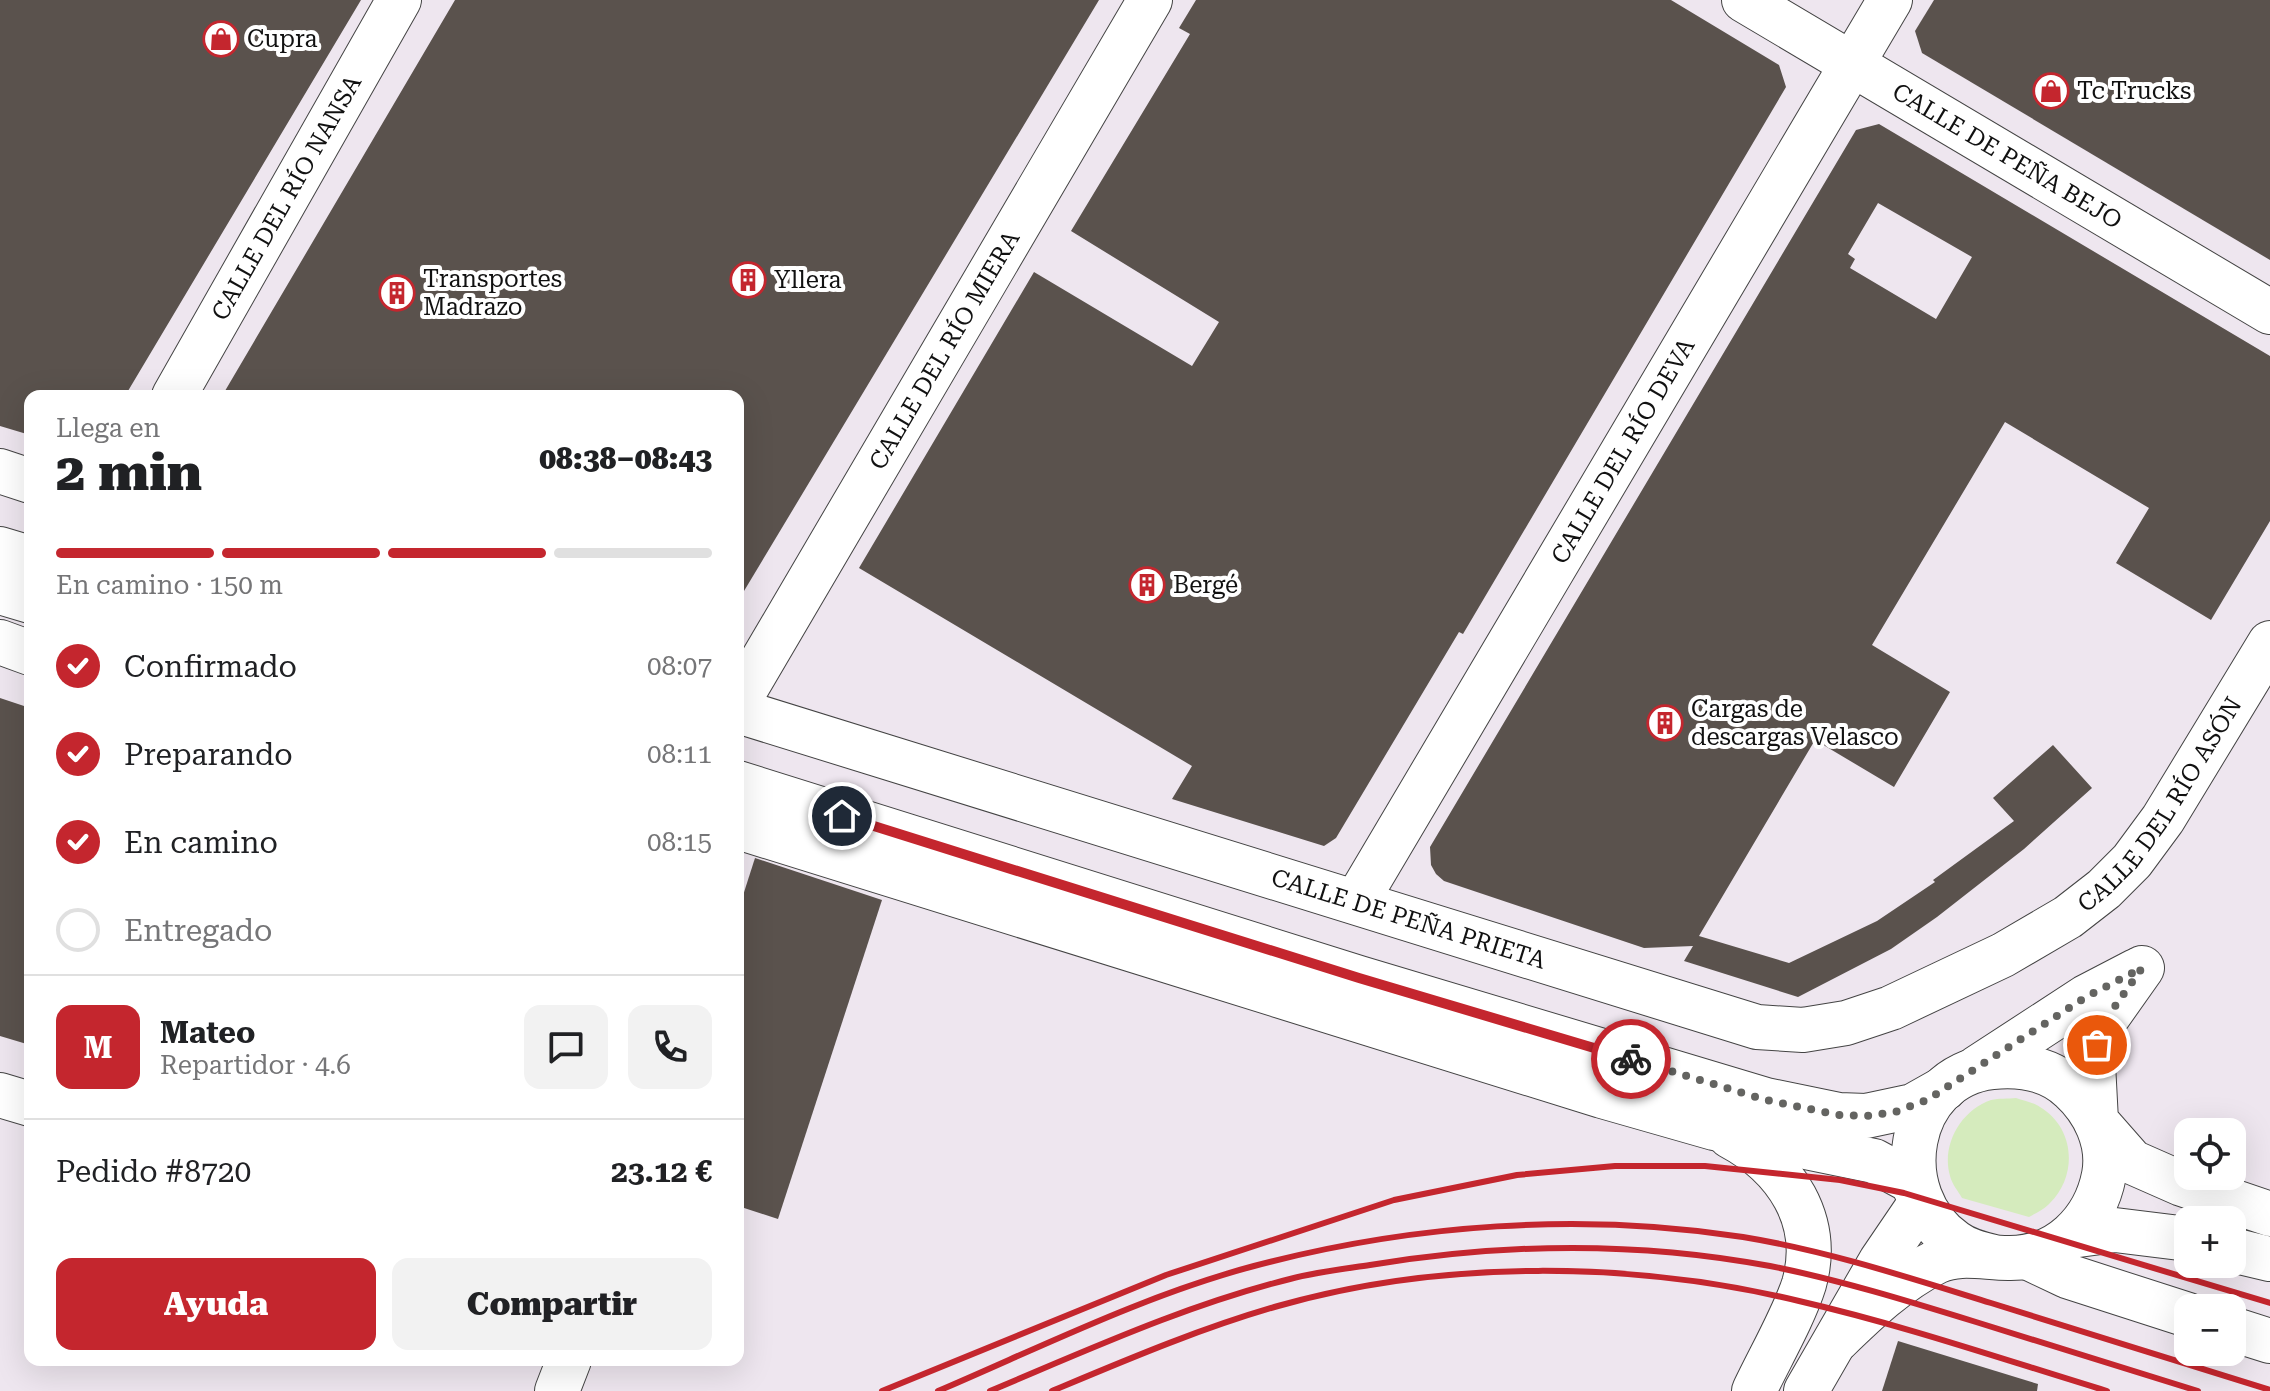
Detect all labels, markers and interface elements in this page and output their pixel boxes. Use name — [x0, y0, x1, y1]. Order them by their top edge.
shop icon: Cupra — [202, 20, 240, 58]
place label: Cupra — [247, 25, 318, 53]
street label: CALLE DEL RÍO NANSA — [206, 70, 367, 325]
shop icon: Tc Trucks — [2032, 72, 2070, 110]
street label: CALLE DE PEÑA BEJO — [1888, 77, 2127, 235]
place label: Tc Trucks — [2077, 77, 2191, 105]
street label: CALLE DEL RÍO MIERA — [864, 226, 1026, 474]
building icon: Yllera — [729, 261, 767, 299]
place label: Transportes Madrazo — [423, 265, 562, 321]
place label: Yllera — [774, 266, 842, 294]
building icon: Transportes Madrazo — [378, 274, 416, 312]
street label: CALLE DEL RÍO DEVA — [1545, 333, 1701, 569]
text: Llega en — [56, 413, 160, 443]
text: 08:38–08:43 — [539, 441, 712, 476]
text: 2 min — [56, 442, 202, 503]
building icon: Bergé — [1128, 566, 1166, 604]
text: En camino · 150 m — [56, 570, 283, 600]
place label: Bergé — [1173, 571, 1238, 599]
icon: check — [56, 644, 100, 688]
text: Confirmado — [124, 649, 297, 684]
text: 08:07 — [647, 651, 712, 681]
street label: CALLE DEL RÍO ASÓN — [2072, 692, 2248, 918]
place label: Cargas de descargas Velasco — [1691, 695, 1899, 751]
building icon: Cargas de descargas Velasco — [1646, 704, 1684, 742]
icon: check — [56, 732, 100, 776]
text: Preparando — [124, 737, 293, 772]
text: 08:11 — [647, 739, 712, 769]
pin — [808, 782, 876, 850]
icon: home — [820, 794, 864, 838]
icon: check — [56, 820, 100, 864]
text: En camino — [124, 825, 278, 860]
text: 08:15 — [647, 827, 712, 857]
street label: CALLE DE PEÑA PRIETA — [1268, 863, 1549, 975]
text: Entregado — [124, 913, 272, 948]
button: chat — [524, 1005, 608, 1089]
button: phone — [628, 1005, 712, 1089]
pin — [2063, 1011, 2131, 1079]
text: Mateo — [160, 1015, 255, 1050]
courier — [1591, 1019, 1671, 1099]
icon: bag — [2075, 1023, 2119, 1067]
text: M — [84, 1030, 112, 1065]
icon: bike — [1609, 1037, 1653, 1081]
text: Repartidor · 4.6 — [160, 1050, 351, 1080]
map controls — [2174, 1118, 2246, 1366]
button: locate — [2174, 1118, 2246, 1190]
text: Pedido #8720 — [56, 1154, 251, 1189]
text: 23.12 € — [611, 1154, 712, 1189]
button: + — [2174, 1206, 2246, 1278]
button: Ayuda — [56, 1258, 376, 1350]
button: Compartir — [392, 1258, 712, 1350]
button: − — [2174, 1294, 2246, 1366]

